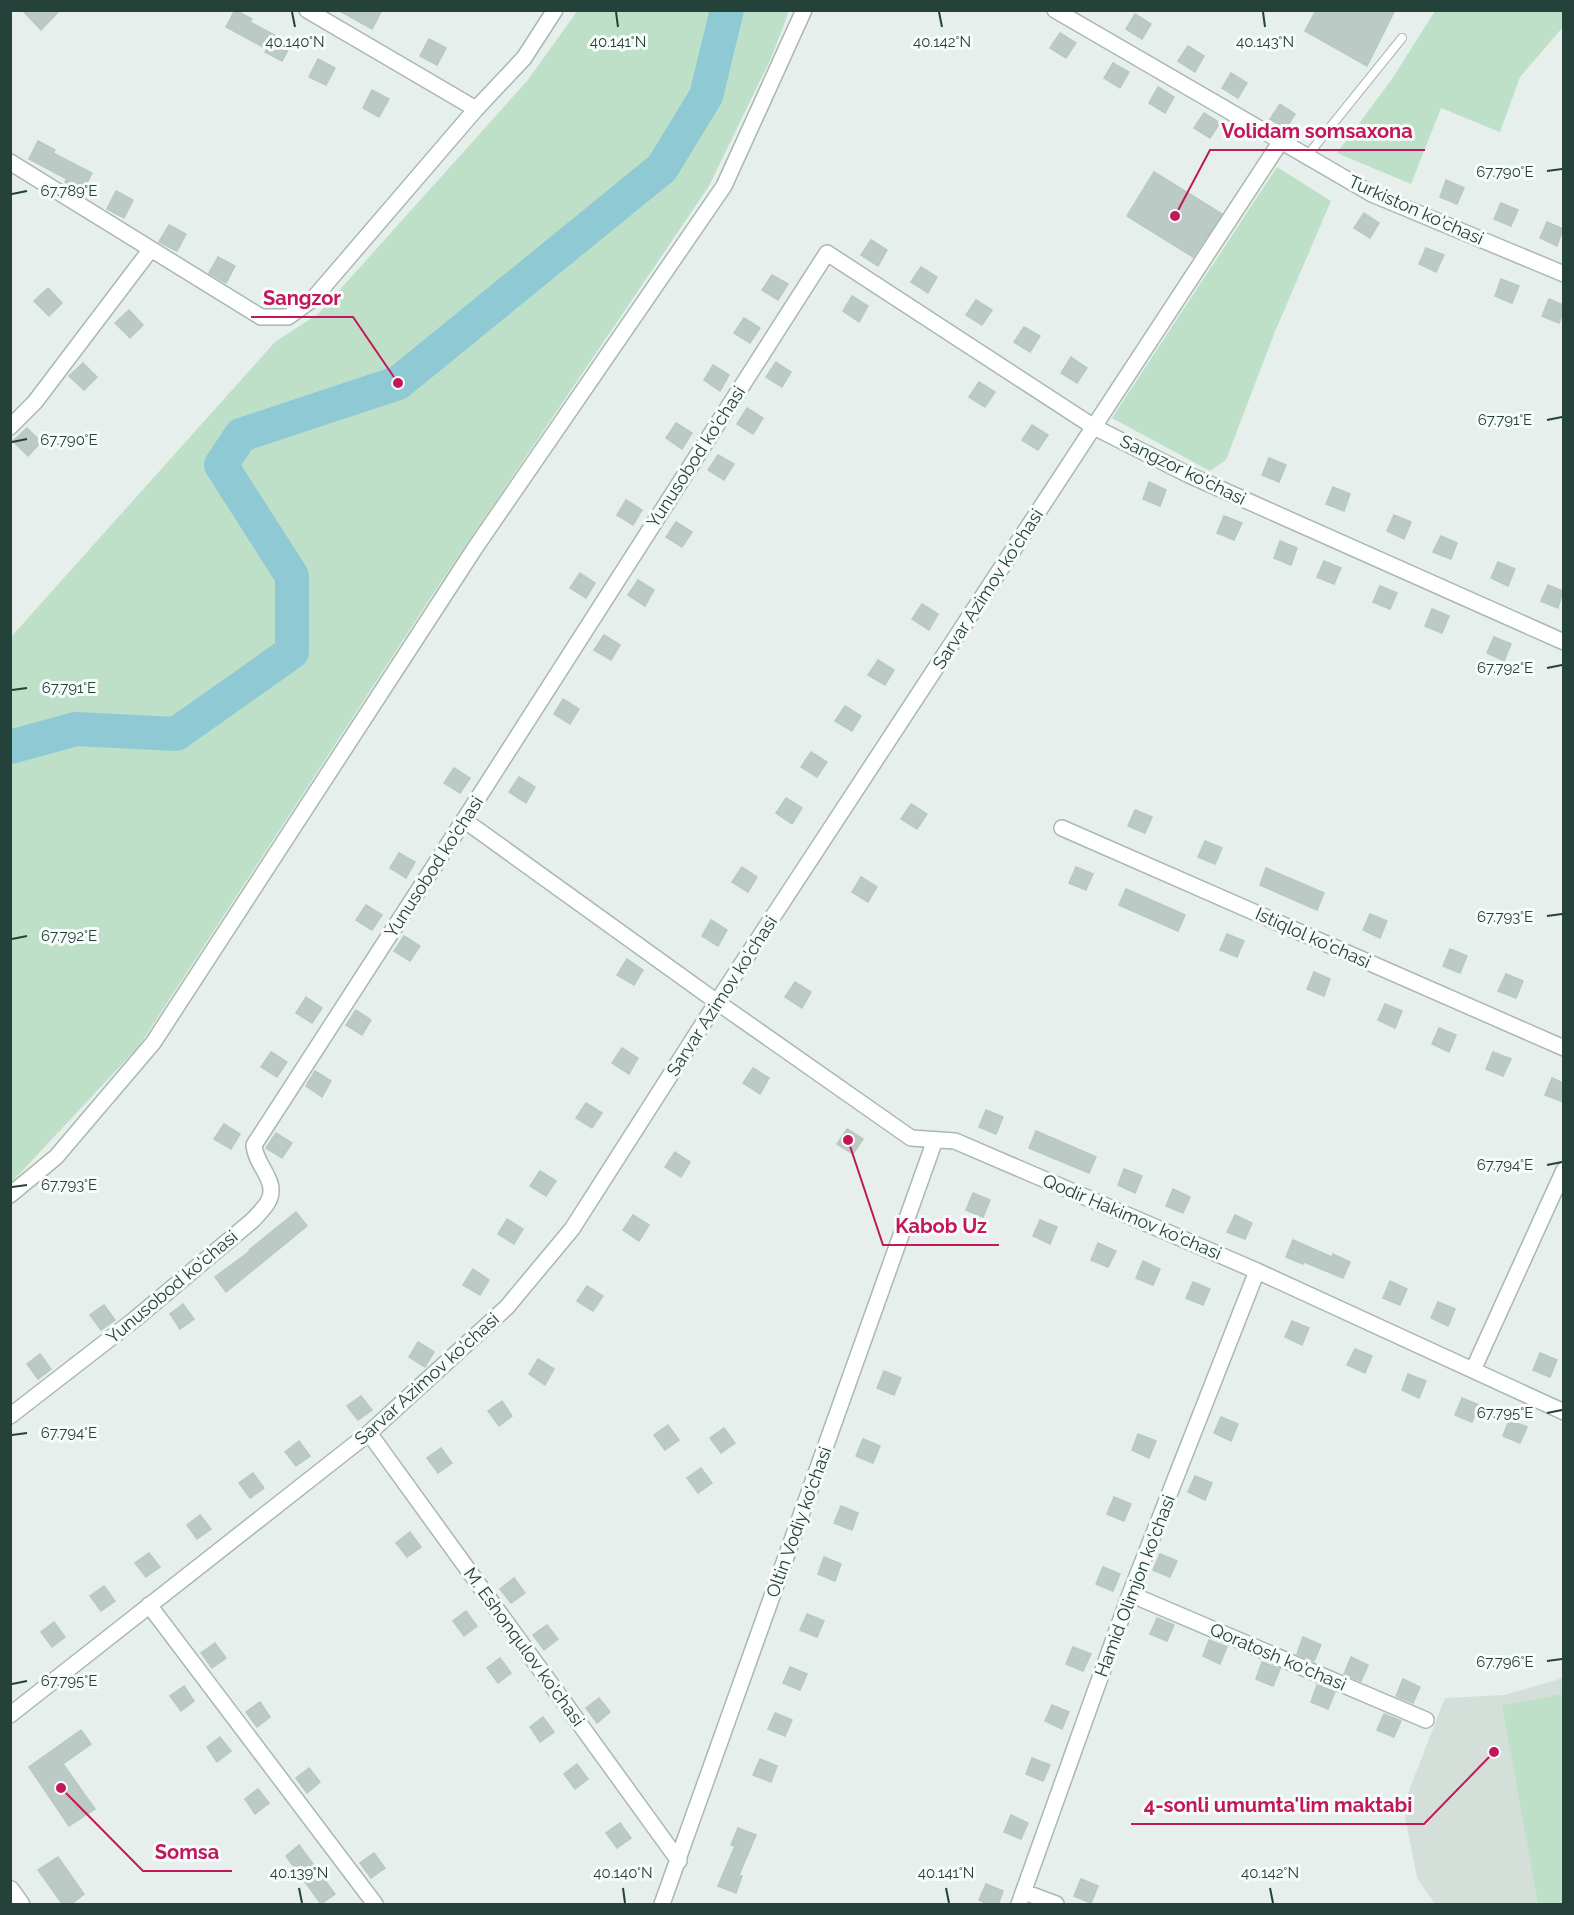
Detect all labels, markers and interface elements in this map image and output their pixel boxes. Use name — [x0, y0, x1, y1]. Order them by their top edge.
text: 40.140°N — [265, 33, 325, 51]
text: 40.141°N — [590, 33, 646, 51]
text: 40.142°N — [913, 33, 971, 51]
text: 40.143°N — [1236, 33, 1294, 51]
callout: Volidam somsaxona — [1210, 112, 1425, 150]
text: Volidam somsaxona — [1221, 119, 1413, 143]
text: 67.790°E — [1476, 163, 1534, 181]
street label: Turkiston ko'chasi — [1345, 170, 1487, 249]
text: 67.789°E — [41, 182, 97, 200]
callout: Sangzor — [251, 279, 353, 317]
text: Sangzor — [263, 286, 341, 310]
street label: Yunusobod ko'chasi — [642, 382, 749, 532]
text: 67.791°E — [1478, 411, 1532, 429]
street label: Sangzor ko'chasi — [1117, 430, 1250, 509]
text: 67.790°E — [40, 431, 98, 449]
street label: Sarvar Azimov ko'chasi — [928, 505, 1047, 673]
text: 67.792°E — [1477, 659, 1533, 677]
text: 67.791°E — [42, 679, 96, 697]
street label: Yunusobod ko'chasi — [380, 792, 487, 942]
street label: Istiqlol ko'chasi — [1252, 903, 1374, 972]
text: 67.793°E — [1477, 908, 1533, 926]
street label: Sarvar Azimov ko'chasi — [662, 912, 781, 1080]
text: 67.792°E — [41, 927, 97, 945]
text: 67.794°E — [1477, 1156, 1533, 1174]
street label: Qodir Hakimov ko'chasi — [1040, 1169, 1225, 1264]
text: 67.793°E — [41, 1176, 97, 1194]
callout: Kabob Uz — [883, 1207, 999, 1245]
text: Kabob Uz — [895, 1214, 987, 1238]
street label: Yunusobod ko'chasi — [102, 1226, 242, 1348]
street label: Sarvar Azimov ko'chasi — [350, 1308, 503, 1449]
text: 67.795°E — [1477, 1404, 1533, 1422]
text: 67.794°E — [41, 1424, 97, 1442]
street label: Oltin Vodiy ko'chasi — [762, 1444, 836, 1600]
street label: Hamid Olimjon ko'chasi — [1090, 1492, 1179, 1680]
street label: M. Eshonqulov ko'chasi — [460, 1563, 589, 1730]
street label: Qoratosh ko'chasi — [1207, 1618, 1349, 1695]
text: 67.796°E — [1476, 1653, 1534, 1671]
text: 67.795°E — [41, 1672, 97, 1690]
callout: 4-sonli umumta'lim maktabi — [1131, 1786, 1424, 1824]
text: 4-sonli umumta'lim maktabi — [1144, 1793, 1412, 1817]
callout: Somsa — [143, 1833, 232, 1871]
text: Somsa — [155, 1840, 219, 1864]
text: 40.139°N — [270, 1864, 328, 1882]
text: 40.140°N — [593, 1864, 653, 1882]
text: 40.141°N — [918, 1864, 974, 1882]
text: 40.142°N — [1241, 1864, 1299, 1882]

